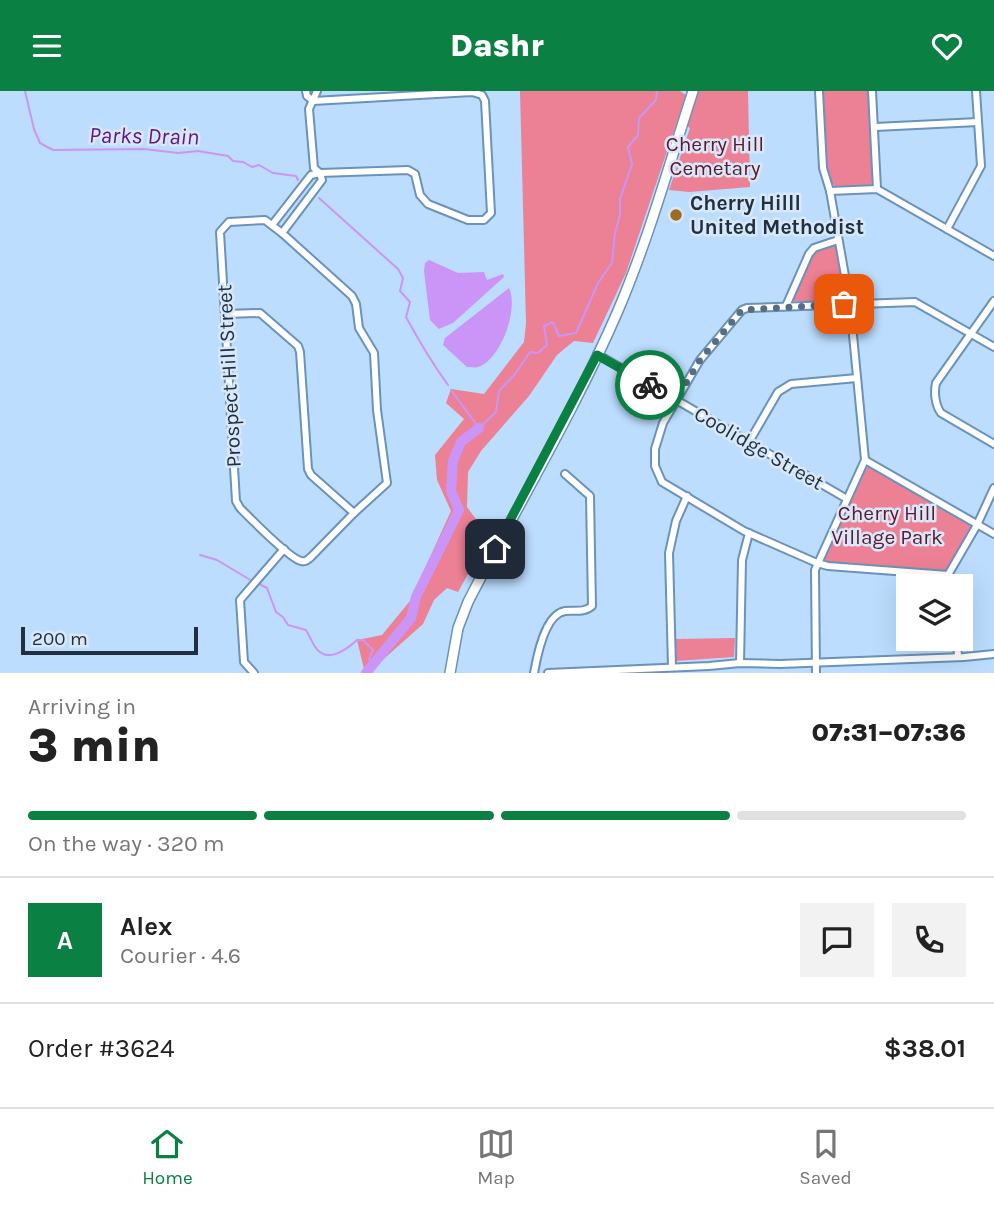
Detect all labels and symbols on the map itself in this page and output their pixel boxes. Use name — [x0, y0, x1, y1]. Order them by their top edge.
water label: Parks Drain — [89, 122, 199, 150]
park label: Cherry Hill Cemetary — [666, 132, 764, 180]
place label: Cherry Hilll United Methodist — [690, 191, 864, 239]
marker: Cherry Hilll United Methodist — [668, 207, 684, 223]
pin — [814, 274, 874, 334]
street label: Prospect Hill Street — [212, 284, 246, 468]
courier — [615, 350, 685, 420]
street label: Coolidge Street — [690, 401, 828, 495]
park label: Cherry Hill Village Park — [831, 501, 943, 549]
pin — [465, 519, 525, 579]
scale bar — [21, 624, 198, 656]

